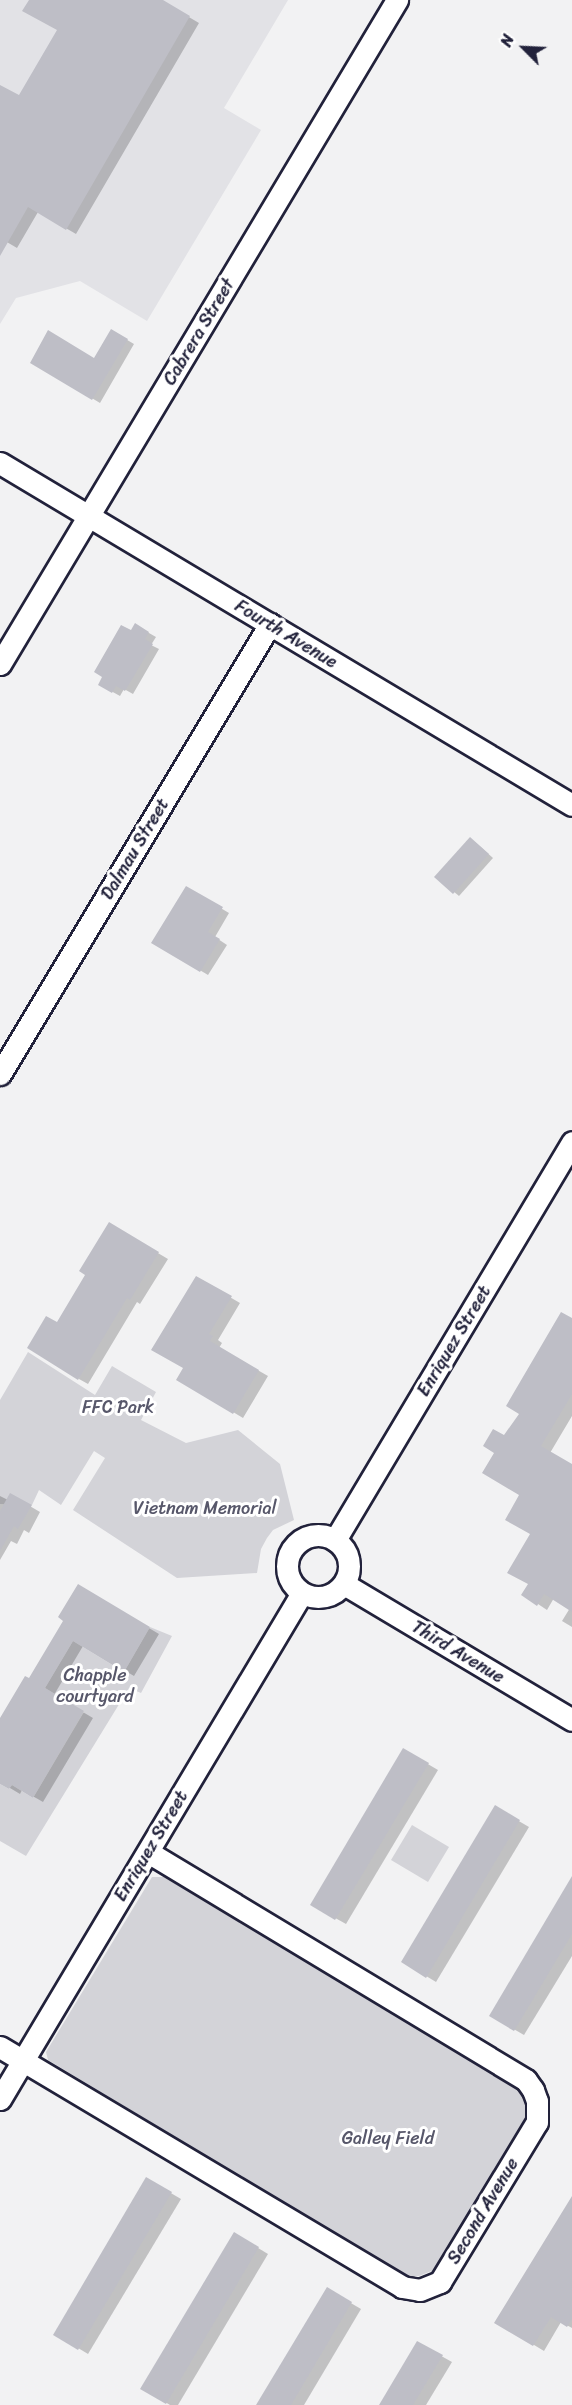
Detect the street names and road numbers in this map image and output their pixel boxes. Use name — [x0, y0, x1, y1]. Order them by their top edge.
street label: Cabrera Street — [159, 275, 239, 389]
street label: Fourth Avenue — [231, 595, 341, 673]
street label: Dalmau Street — [96, 794, 174, 904]
street label: Enriquez Street — [413, 1282, 495, 1400]
street label: Third Avenue — [408, 1616, 508, 1688]
street label: Enriquez Street — [110, 1787, 192, 1905]
street label: Second Avenue — [443, 2154, 523, 2268]

